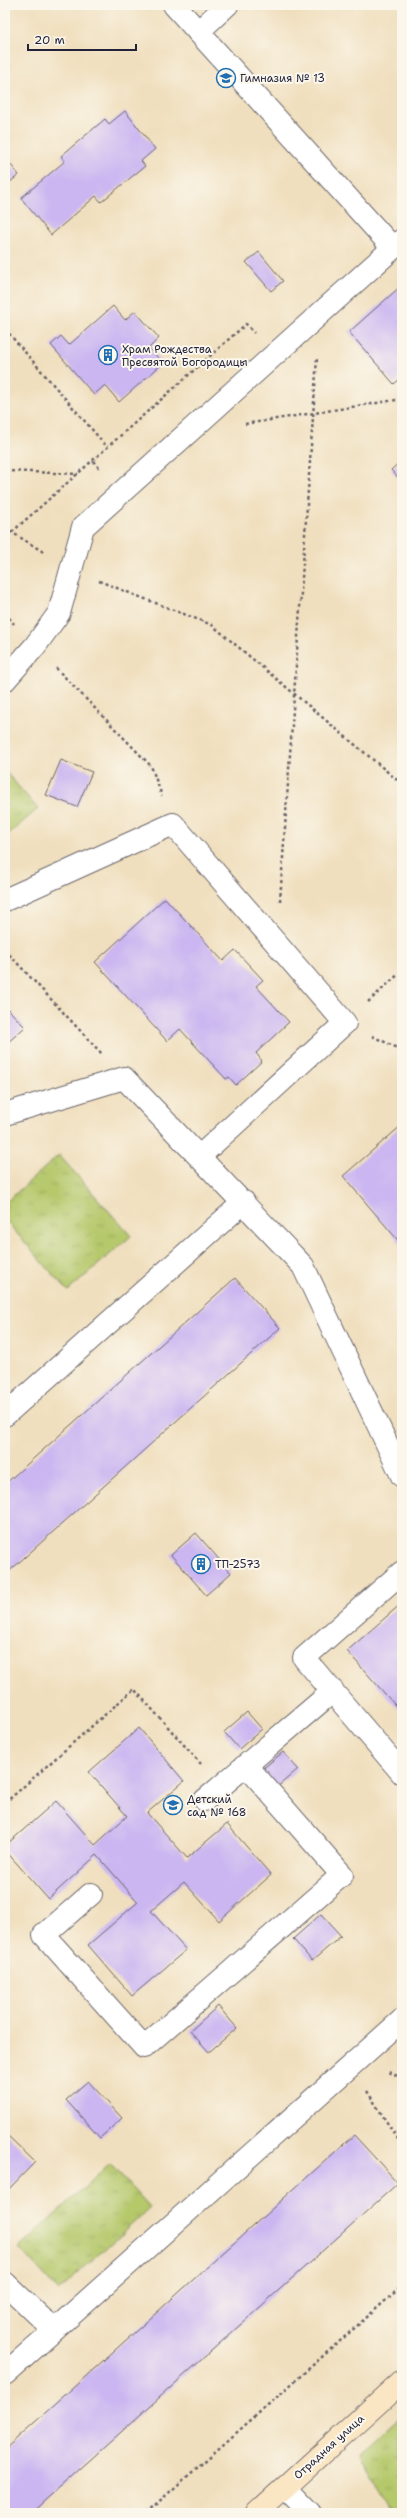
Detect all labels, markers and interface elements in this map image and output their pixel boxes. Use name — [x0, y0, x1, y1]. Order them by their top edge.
scale bar — [28, 26, 136, 52]
text: 20 m — [34, 32, 65, 48]
school or university icon: Гимназия № 13 — [215, 67, 237, 89]
place label: Гимназия № 13 — [240, 71, 325, 86]
place label: Храм Рождества Пресвятой Богородицы — [122, 342, 248, 370]
building icon: Храм Рождества Пресвятой Богородицы — [97, 344, 119, 366]
building icon: ТП-2573 — [190, 1553, 212, 1575]
place label: ТП-2573 — [215, 1557, 261, 1572]
place label: Детский сад № 168 — [187, 1792, 246, 1820]
school or university icon: Детский сад № 168 — [162, 1794, 184, 1816]
street label: Отрадная улица — [291, 2411, 368, 2483]

